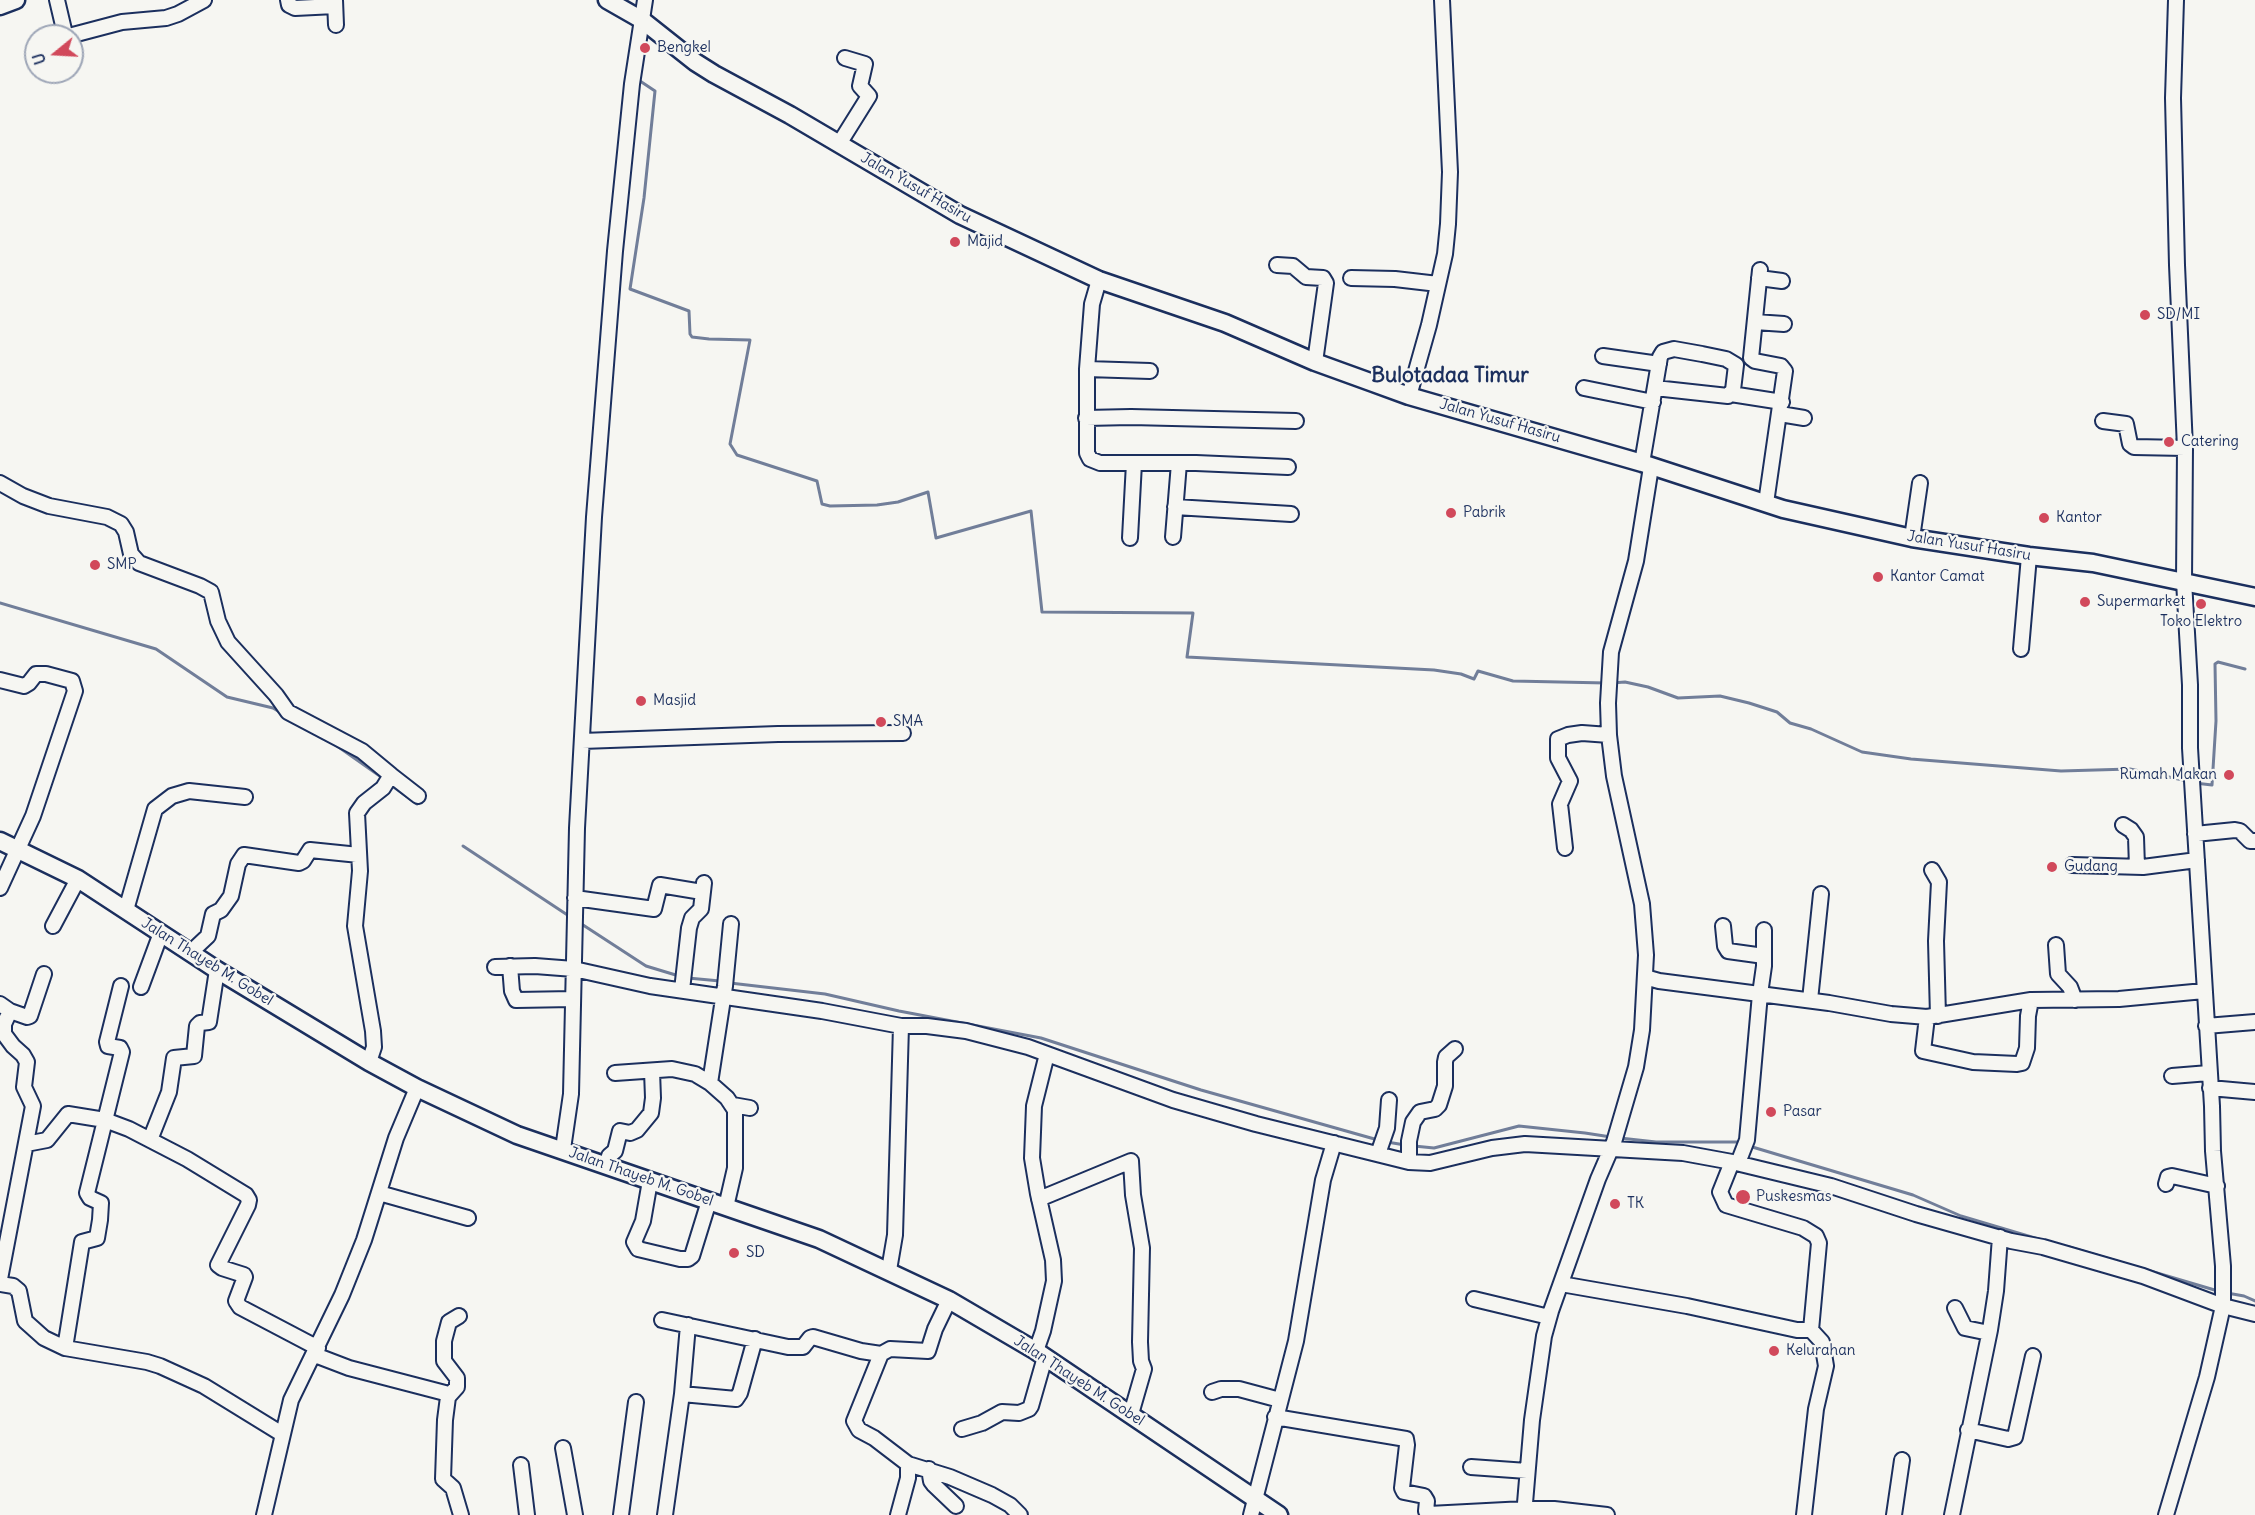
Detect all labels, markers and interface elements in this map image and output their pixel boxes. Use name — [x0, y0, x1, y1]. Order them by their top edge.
north arrow — [24, 24, 84, 84]
place label: Bengkel — [657, 39, 711, 57]
marker: Bengkel — [638, 41, 652, 55]
text: U — [28, 51, 50, 67]
street label: Jalan Yusuf Hasiru — [857, 149, 975, 227]
place label: Majid — [967, 233, 1003, 251]
marker: Majid — [948, 235, 962, 249]
place label: SD/MI — [2157, 306, 2200, 324]
marker: SD/MI — [2138, 308, 2152, 322]
district label: Bulotadaa Timur — [1371, 363, 1529, 389]
street label: Jalan Yusuf Hasiru — [1437, 395, 1563, 447]
place label: Catering — [2181, 433, 2239, 451]
marker: Catering — [2162, 435, 2176, 449]
place label: Pabrik — [1463, 504, 1506, 522]
marker: Pabrik — [1444, 506, 1458, 520]
place label: Kantor — [2056, 509, 2102, 527]
marker: Kantor — [2037, 511, 2051, 525]
street label: Jalan Yusuf Hasiru — [1906, 527, 2032, 565]
place label: SMP — [107, 556, 137, 574]
marker: SMP — [88, 558, 102, 572]
place label: Kantor Camat — [1890, 568, 1985, 586]
marker: Kantor Camat — [1871, 570, 1885, 584]
place label: Supermarket — [2097, 593, 2185, 611]
marker: Supermarket — [2078, 595, 2092, 609]
marker: Toko Elektro — [2194, 597, 2208, 611]
place label: Toko Elektro — [2160, 613, 2242, 631]
place label: Masjid — [653, 692, 696, 710]
marker: Masjid — [634, 694, 648, 708]
place label: SMA — [893, 713, 923, 731]
marker: SMA — [874, 715, 888, 729]
place label: Rumah Makan — [2119, 766, 2217, 784]
marker: Rumah Makan — [2222, 768, 2236, 782]
place label: Gudang — [2064, 858, 2118, 876]
marker: Gudang — [2045, 860, 2059, 874]
street label: Jalan Thayeb M. Gobel — [138, 914, 276, 1010]
place label: Pasar — [1783, 1103, 1822, 1121]
marker: Pasar — [1764, 1105, 1778, 1119]
street label: Jalan Thayeb M. Gobel — [566, 1144, 716, 1210]
marker: Puskesmas — [1734, 1188, 1752, 1206]
place label: Puskesmas — [1756, 1188, 1832, 1206]
place label: TK — [1627, 1195, 1644, 1213]
marker: TK — [1608, 1197, 1622, 1211]
place label: SD — [746, 1244, 765, 1262]
marker: SD — [727, 1246, 741, 1260]
street label: Jalan Thayeb M. Gobel — [1011, 1332, 1147, 1430]
place label: Kelurahan — [1786, 1342, 1856, 1360]
marker: Kelurahan — [1767, 1344, 1781, 1358]

